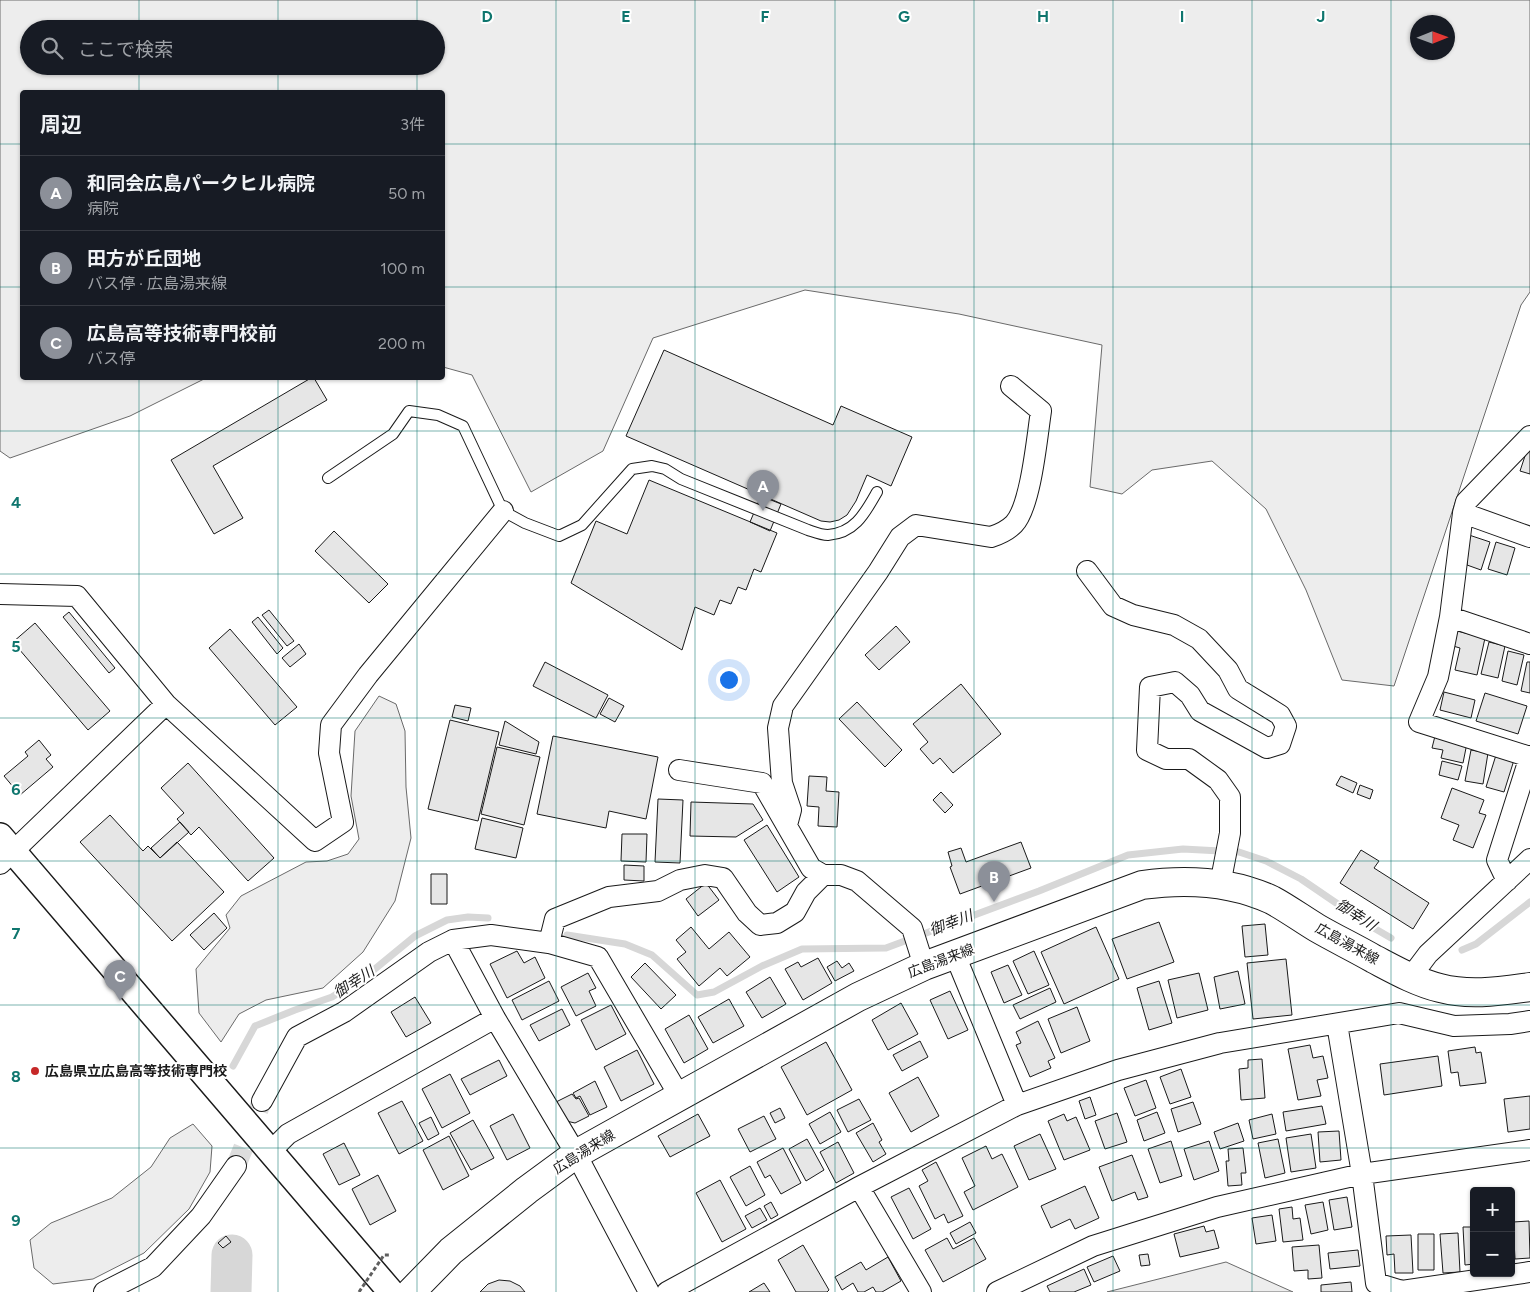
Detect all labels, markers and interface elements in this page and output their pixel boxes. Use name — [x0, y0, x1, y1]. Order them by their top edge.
text: D — [481, 7, 493, 26]
text: E — [621, 7, 631, 26]
text: F — [761, 7, 770, 26]
text: G — [898, 7, 910, 26]
text: H — [1037, 7, 1049, 26]
text: I — [1180, 7, 1184, 26]
text: J — [1317, 7, 1325, 26]
north arrow — [1410, 15, 1455, 60]
search box — [20, 20, 445, 75]
icon: search — [38, 34, 66, 62]
text: ここで検索 — [78, 38, 173, 61]
text: 周辺 — [40, 112, 82, 137]
text: 3件 — [400, 115, 425, 134]
text: 和同会広島パークヒル病院 — [87, 172, 315, 195]
text: A — [50, 184, 62, 203]
text: 50 m — [388, 184, 425, 203]
text: 病院 — [87, 199, 119, 218]
text: 田方が丘団地 — [87, 247, 201, 270]
text: B — [51, 259, 61, 278]
text: 100 m — [380, 259, 425, 278]
text: バス停 · 広島湯来線 — [87, 274, 227, 293]
text: 広島高等技術専門校前 — [87, 322, 277, 345]
text: C — [50, 334, 62, 353]
text: 200 m — [378, 334, 425, 353]
text: バス停 — [87, 349, 135, 368]
pin: A — [747, 470, 779, 511]
text: 4 — [11, 493, 21, 512]
text: 5 — [11, 637, 21, 656]
your location — [716, 667, 742, 693]
text: 6 — [11, 780, 21, 799]
pin: B — [978, 861, 1010, 902]
water label: 御幸川 — [1332, 895, 1381, 936]
water label: 御幸川 — [927, 906, 977, 939]
street label: 広島湯来線 — [1312, 920, 1382, 968]
text: 7 — [12, 924, 21, 943]
street label: 広島湯来線 — [905, 941, 977, 981]
pin: C — [104, 960, 136, 1001]
water label: 御幸川 — [330, 961, 379, 1002]
place label: 広島県立広島高等技術専門校 — [45, 1063, 227, 1080]
marker: 広島県立広島高等技術専門校 — [29, 1065, 41, 1077]
text: 8 — [11, 1067, 21, 1086]
street label: 広島湯来線 — [550, 1126, 618, 1178]
map controls — [1470, 1187, 1515, 1277]
button: + — [1470, 1187, 1515, 1232]
text: 9 — [11, 1211, 21, 1230]
button: − — [1470, 1232, 1515, 1277]

